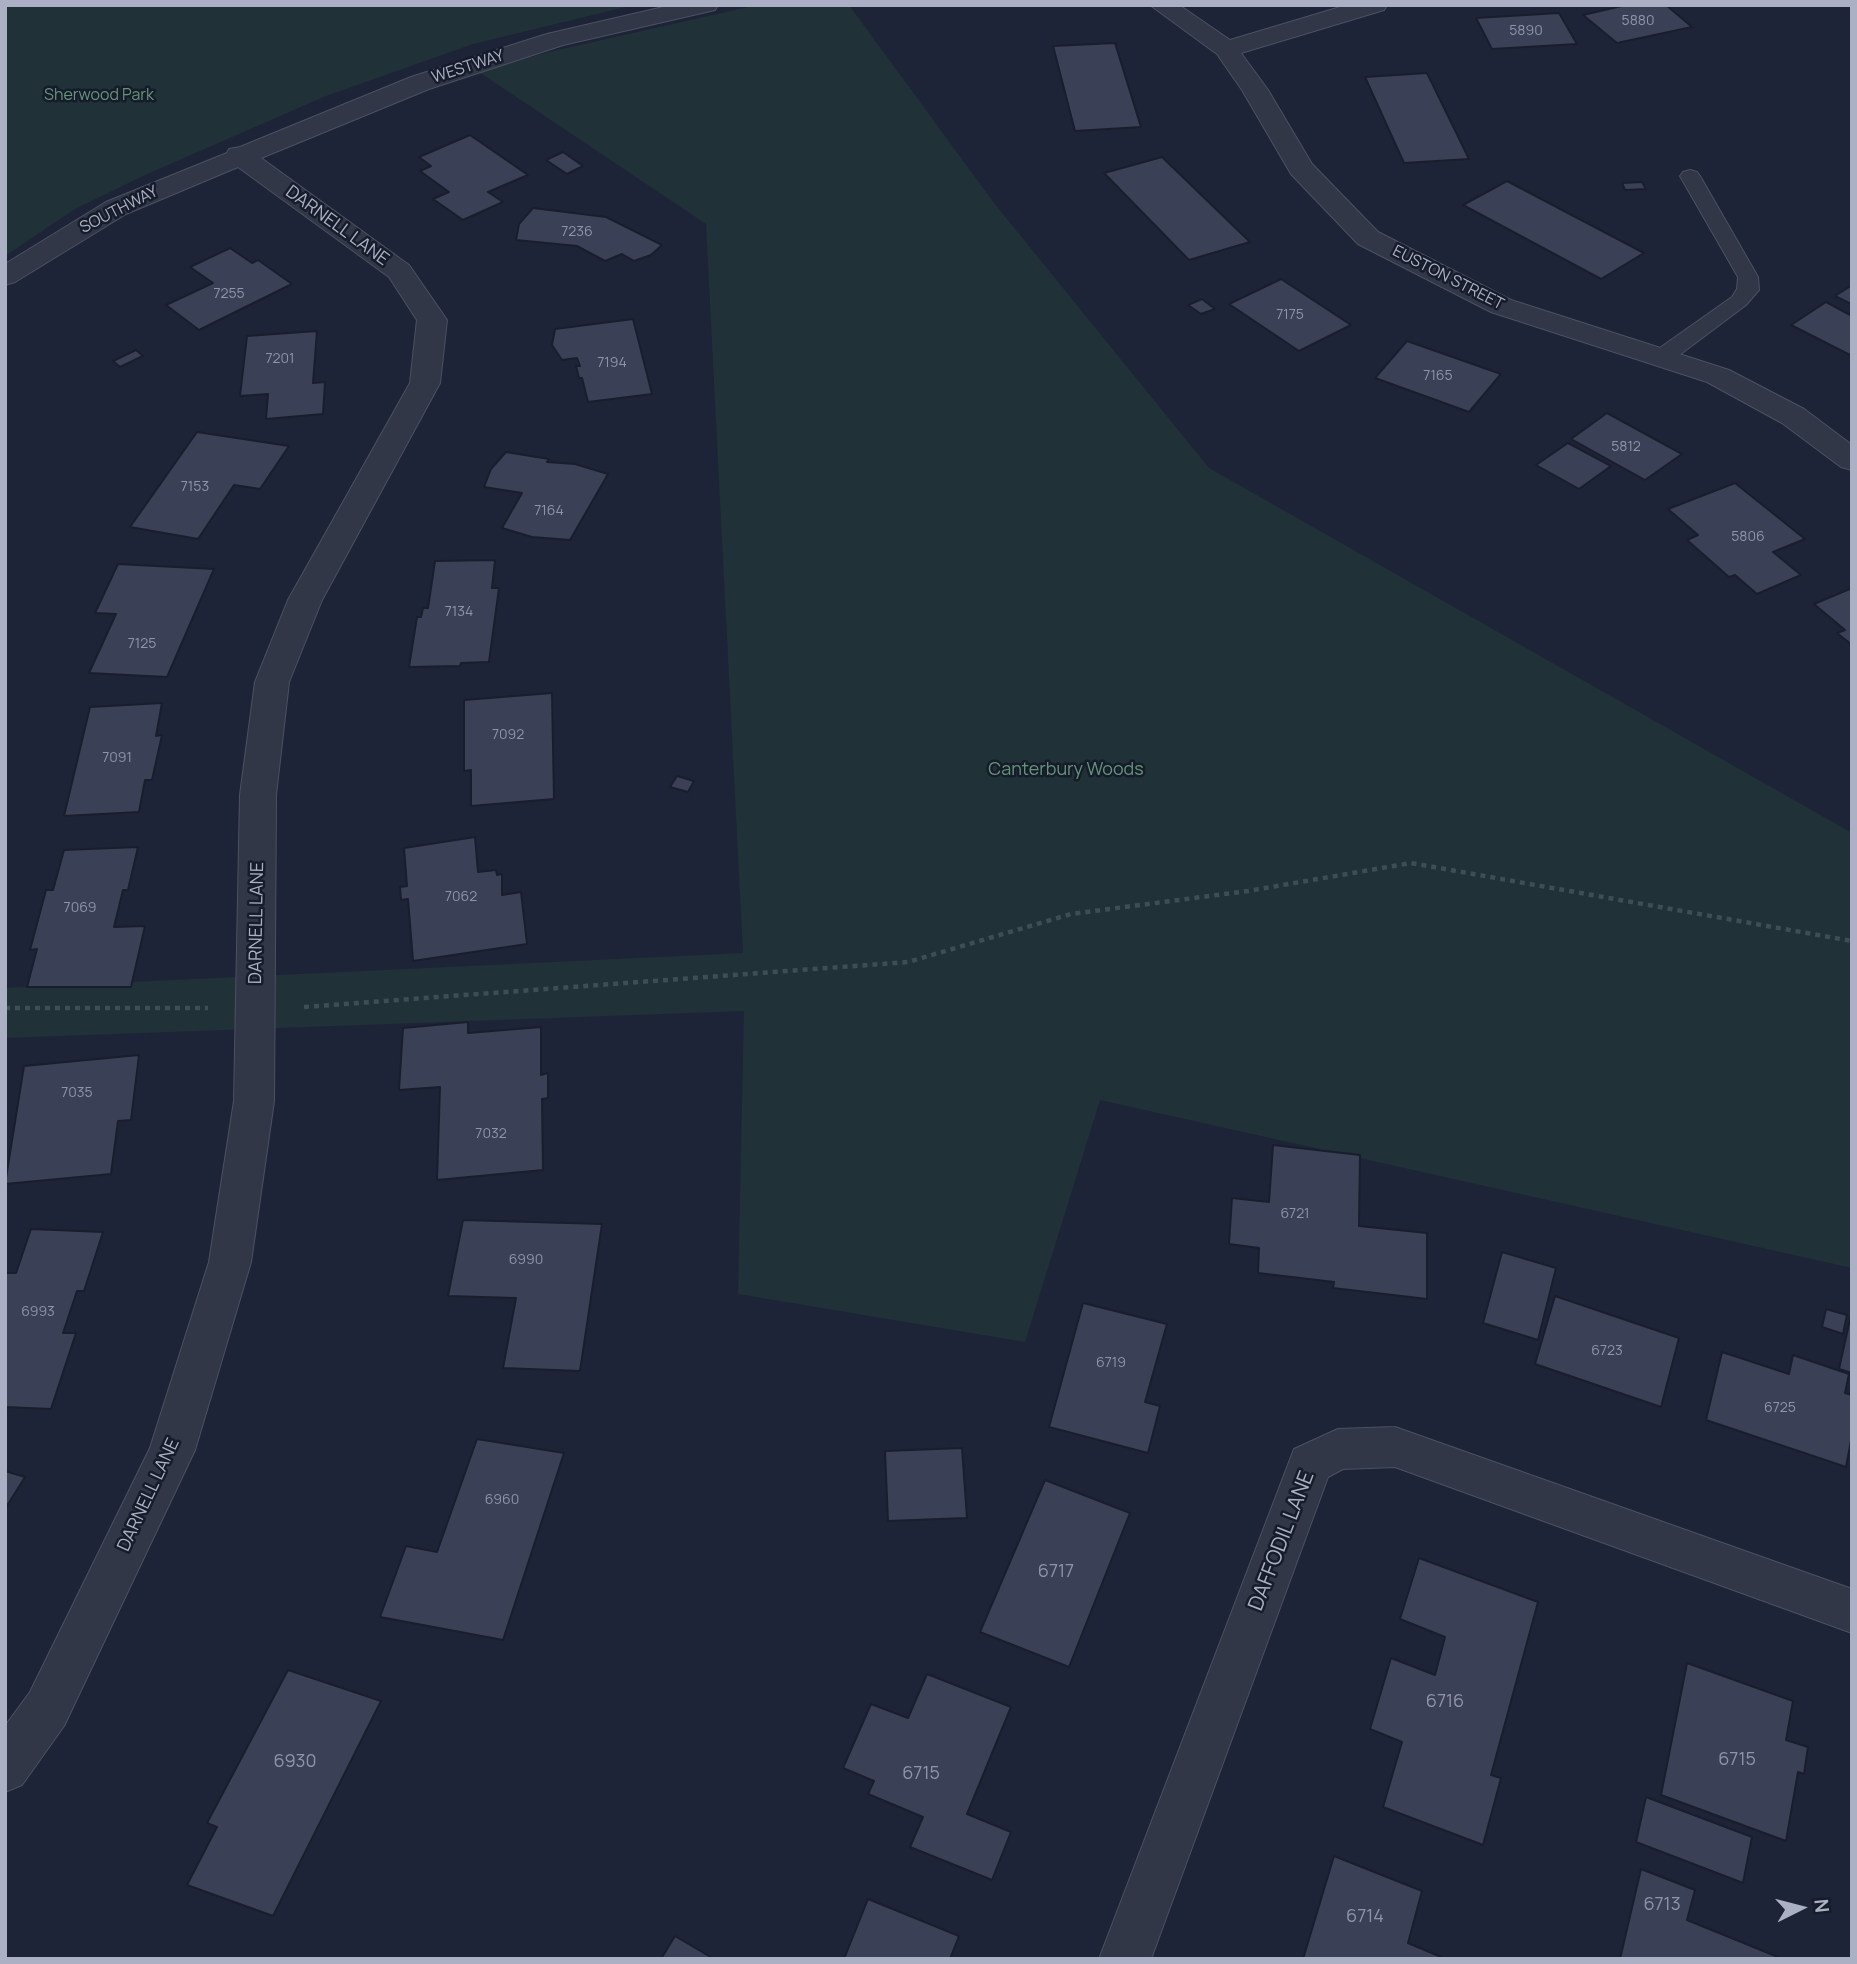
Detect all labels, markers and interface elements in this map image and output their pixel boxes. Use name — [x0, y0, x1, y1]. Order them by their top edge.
house number: 5880 — [1622, 13, 1654, 29]
house number: 5890 — [1509, 23, 1543, 39]
street label: WESTWAY — [429, 46, 507, 88]
park label: Sherwood Park — [44, 86, 154, 106]
street label: DARNELL LANE — [281, 181, 393, 271]
street label: SOUTHWAY — [77, 182, 161, 238]
house number: 7236 — [561, 224, 593, 240]
street label: EUSTON STREET — [1389, 242, 1507, 314]
house number: 7255 — [213, 286, 245, 302]
house number: 7175 — [1276, 307, 1304, 323]
house number: 7201 — [265, 351, 295, 367]
house number: 7194 — [597, 355, 627, 371]
house number: 7165 — [1423, 368, 1453, 384]
house number: 5812 — [1611, 439, 1641, 455]
house number: 7153 — [181, 479, 209, 495]
house number: 7164 — [534, 503, 564, 519]
house number: 5806 — [1731, 529, 1765, 545]
house number: 7134 — [445, 604, 473, 620]
house number: 7125 — [128, 636, 156, 652]
house number: 7092 — [492, 727, 524, 743]
house number: 7091 — [102, 750, 132, 766]
park label: Canterbury Woods — [988, 759, 1144, 781]
street label: DARNELL LANE — [245, 862, 269, 984]
house number: 7062 — [445, 889, 477, 905]
house number: 7069 — [64, 900, 96, 916]
house number: 7035 — [61, 1085, 93, 1101]
house number: 7032 — [475, 1126, 507, 1142]
house number: 6721 — [1280, 1206, 1310, 1222]
house number: 6990 — [509, 1252, 543, 1268]
house number: 6993 — [21, 1304, 55, 1320]
house number: 6723 — [1591, 1343, 1623, 1359]
house number: 6719 — [1096, 1355, 1126, 1371]
house number: 6725 — [1764, 1400, 1796, 1416]
street label: DARNELL LANE — [113, 1435, 185, 1555]
street label: DAFFODIL LANE — [1244, 1468, 1320, 1614]
house number: 6960 — [485, 1492, 519, 1508]
house number: 6717 — [1038, 1561, 1074, 1583]
house number: 6716 — [1426, 1691, 1464, 1713]
house number: 6715 — [1718, 1749, 1756, 1771]
house number: 6930 — [273, 1751, 317, 1773]
house number: 6715 — [902, 1763, 940, 1785]
north arrow — [1766, 1873, 1836, 1943]
house number: 6713 — [1643, 1894, 1681, 1916]
text: N — [1808, 1898, 1836, 1914]
house number: 6714 — [1346, 1906, 1384, 1928]

